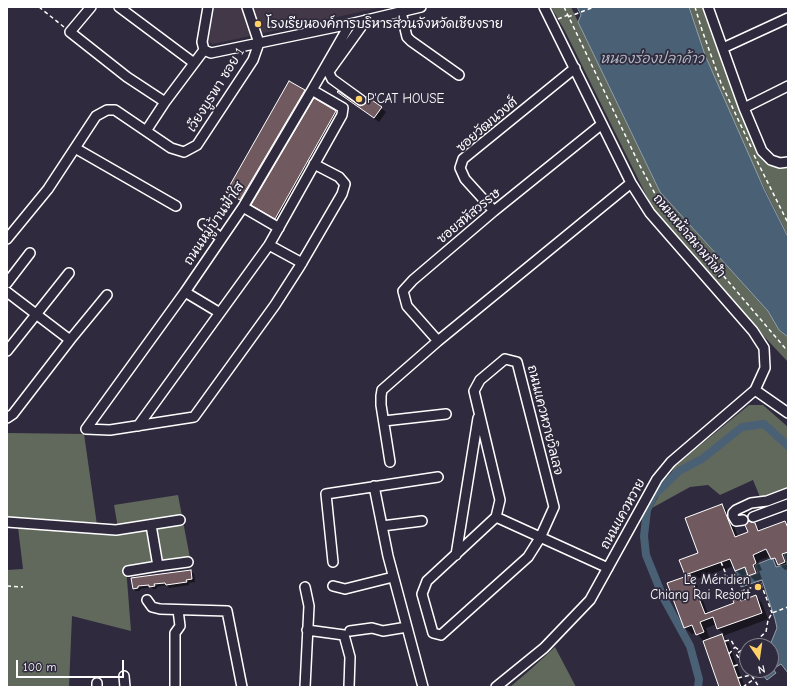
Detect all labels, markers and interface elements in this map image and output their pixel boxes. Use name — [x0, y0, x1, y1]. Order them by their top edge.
place label: โรงเรียนองค์การบริหารส่วนจังหวัดเชียงราย — [266, 16, 503, 32]
marker: โรงเรียนองค์การบริหารส่วนจังหวัดเชียงราย — [253, 19, 263, 29]
street label: เวียงบูรพา ซอย 1 — [184, 45, 248, 135]
water label: หนองร่องปลาค้าว — [600, 51, 704, 67]
place label: P'CAT HOUSE — [367, 91, 444, 107]
marker: P'CAT HOUSE — [354, 94, 364, 104]
street label: ซอยวัฒนวงศ์ — [453, 94, 521, 156]
street label: ถนนหมู่บ้านฟ้าใส — [181, 180, 247, 268]
street label: ซอยสหัสวรรษ — [434, 185, 504, 247]
street label: ถนนหน้าสนามกีฬา — [649, 191, 729, 281]
street label: ถนนแควหวายวิลเลจ — [524, 363, 566, 477]
street label: ถนนแควหวาย — [597, 476, 649, 552]
place label: Le Méridien Chiang Rai Resort — [650, 572, 750, 603]
marker: Le Méridien Chiang Rai Resort — [753, 582, 763, 592]
north arrow — [739, 638, 779, 678]
scale bar — [18, 652, 126, 678]
text: 100 m — [23, 660, 56, 674]
text: N — [757, 662, 767, 676]

